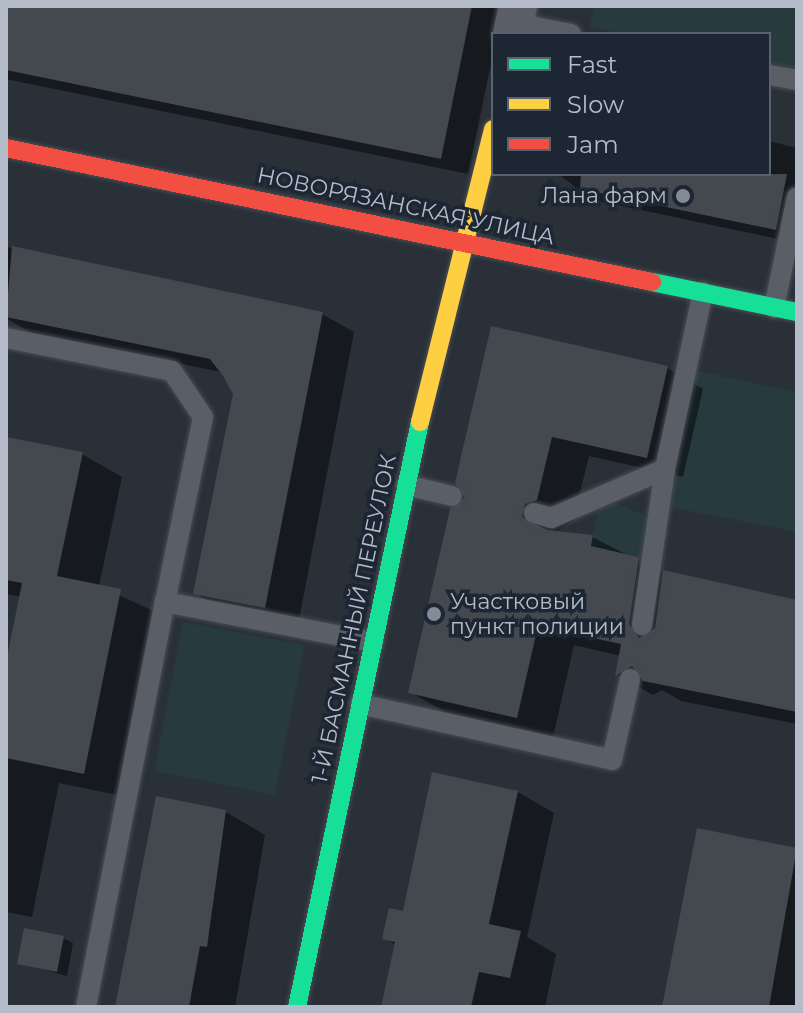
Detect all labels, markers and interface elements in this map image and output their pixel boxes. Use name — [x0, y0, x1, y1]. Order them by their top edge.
legend — [491, 32, 771, 176]
text: Fast — [567, 50, 617, 79]
text: Slow — [567, 90, 624, 119]
text: Jam — [567, 130, 619, 159]
street label: НОВОРЯЗАНСКАЯ УЛИЦА — [255, 162, 557, 250]
place label: Лана фарм — [541, 183, 667, 209]
marker: Лана фарм — [674, 187, 692, 205]
street label: 1-Й БАСМАННЫЙ ПЕРЕУЛОК — [306, 452, 402, 786]
place label: Участковый пункт полиции — [450, 588, 624, 640]
marker: Участковый пункт полиции — [425, 605, 443, 623]

